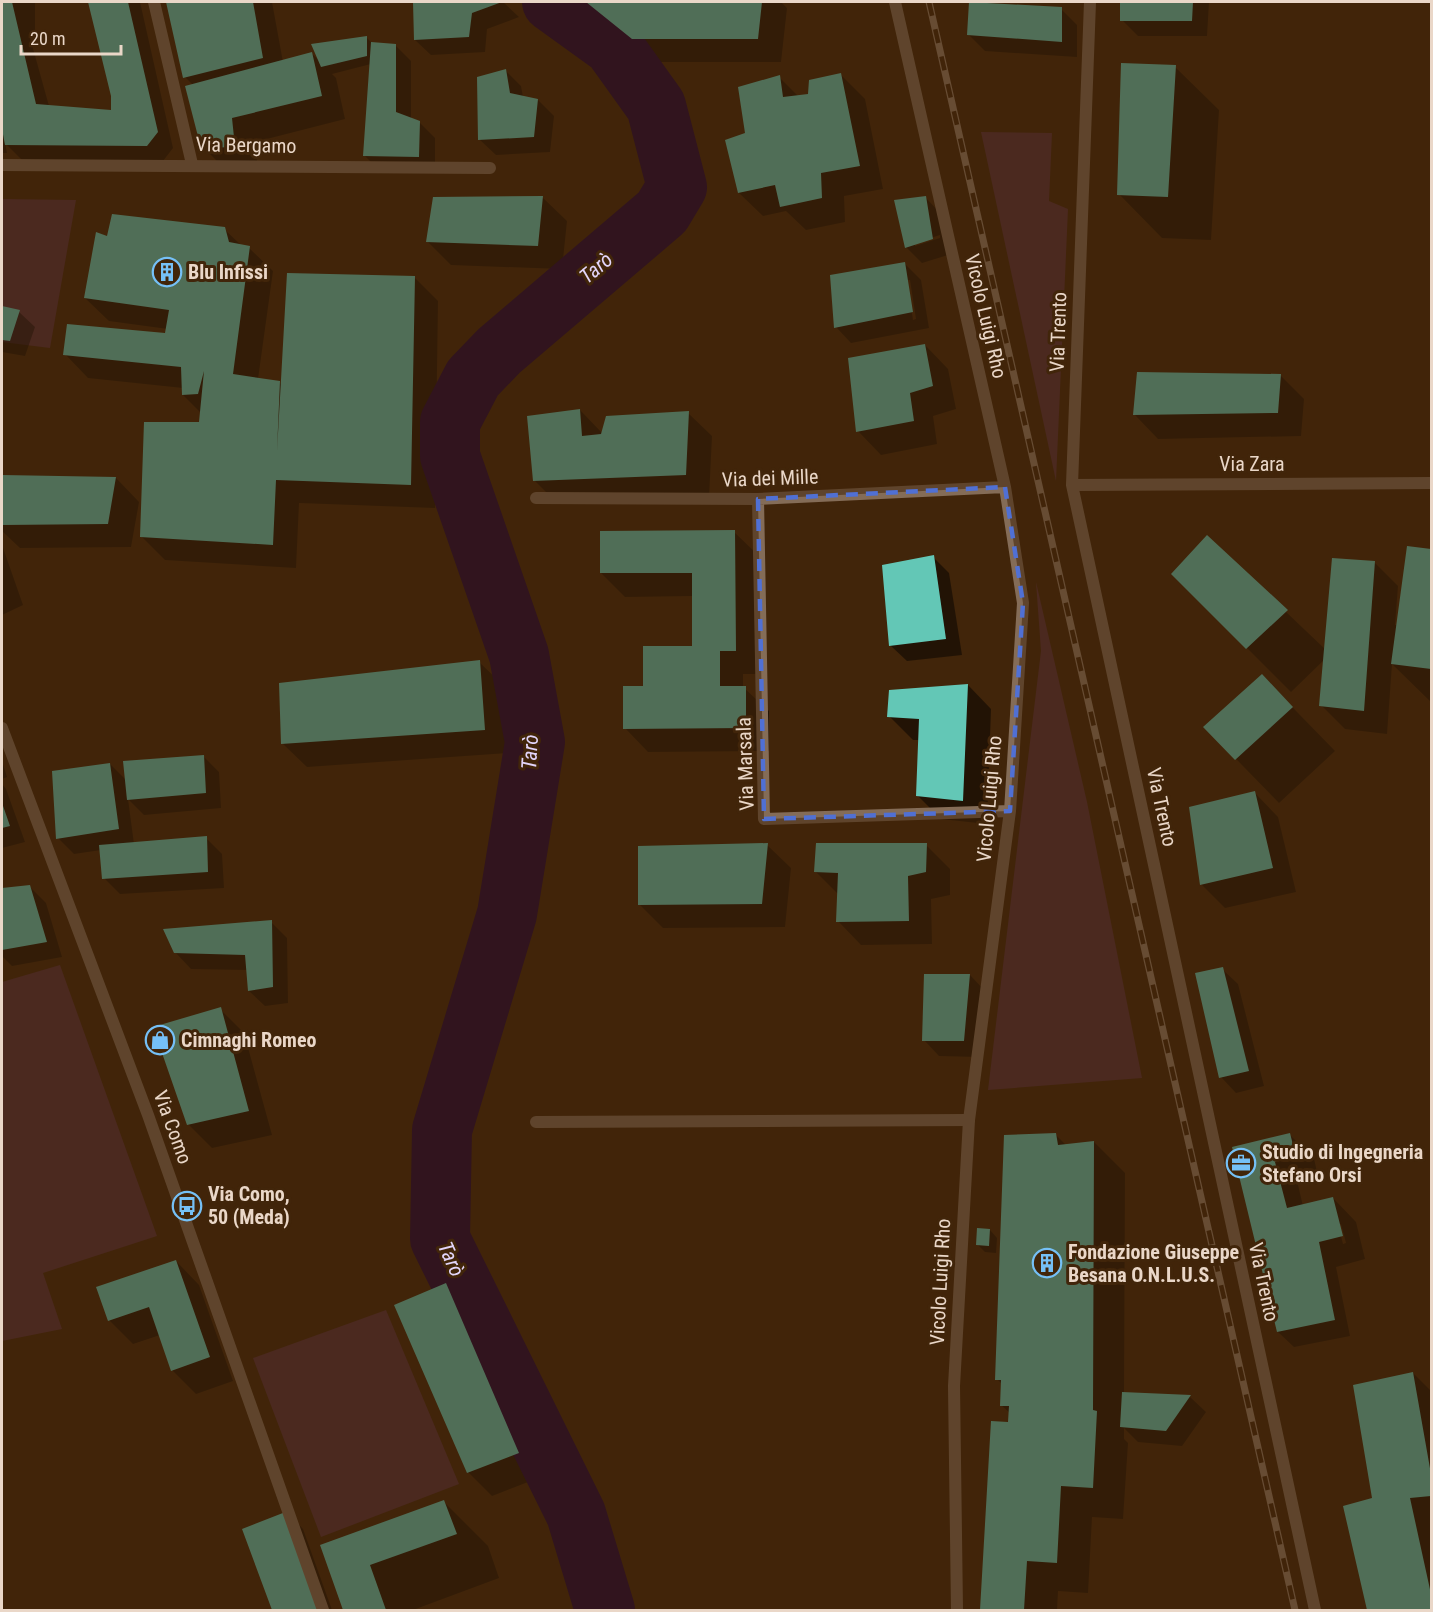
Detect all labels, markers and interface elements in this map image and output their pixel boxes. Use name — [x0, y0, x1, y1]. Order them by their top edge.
scale bar — [21, 18, 122, 56]
text: 20 m — [30, 28, 65, 49]
street label: Via Bergamo — [195, 132, 297, 158]
water label: Tarò — [575, 247, 617, 289]
street label: Vicolo Luigi Rho — [960, 251, 1012, 381]
building icon: Blu Infissi — [151, 256, 183, 288]
place label: Blu Infissi — [188, 260, 268, 284]
street label: Via Trento — [1045, 292, 1071, 372]
street label: Via Zara — [1219, 452, 1285, 476]
street label: Via dei Mille — [721, 464, 819, 492]
street label: Via Marsala — [731, 717, 759, 811]
water label: Tarò — [517, 734, 543, 770]
street label: Vicolo Luigi Rho — [972, 735, 1006, 863]
street label: Via Trento — [1142, 765, 1182, 849]
shop icon: Cimnaghi Romeo — [144, 1024, 176, 1056]
place label: Cimnaghi Romeo — [181, 1028, 317, 1052]
street label: Via Como — [149, 1087, 197, 1167]
place label: Studio di Ingegneria Stefano Orsi — [1262, 1140, 1423, 1187]
office icon: Studio di Ingegneria Stefano Orsi — [1225, 1147, 1257, 1179]
place label: Via Como, 50 (Meda) — [208, 1182, 290, 1229]
bus stop icon: Via Como, 50 (Meda) — [171, 1190, 203, 1222]
street label: Vicolo Luigi Rho — [925, 1218, 955, 1346]
water label: Tarò — [433, 1238, 469, 1280]
place label: Fondazione Giuseppe Besana O.N.L.U.S. — [1068, 1240, 1239, 1287]
street label: Via Trento — [1244, 1240, 1284, 1324]
building icon: Fondazione Giuseppe Besana O.N.L.U.S. — [1031, 1247, 1063, 1279]

